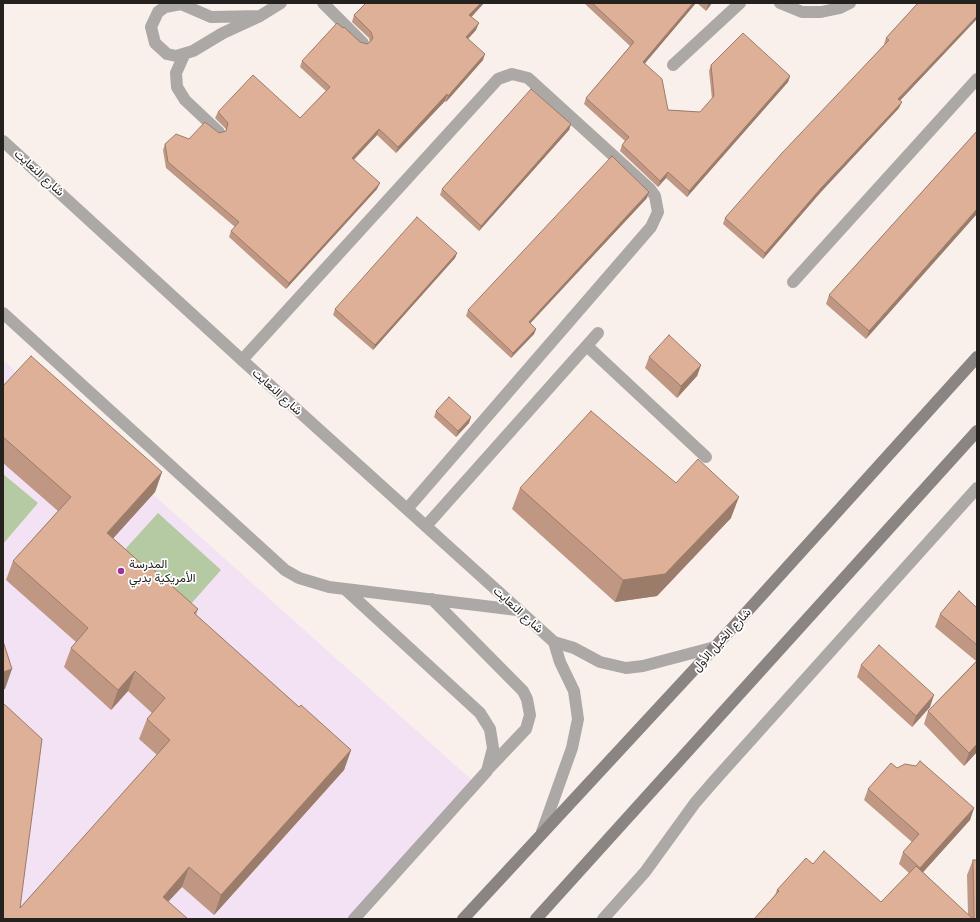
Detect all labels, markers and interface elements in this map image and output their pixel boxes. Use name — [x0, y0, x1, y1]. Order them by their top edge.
street label: شارع النعايت — [11, 147, 67, 199]
street label: شارع النعايت — [249, 366, 305, 418]
place label: المدرسة الأمريكية بدبي — [129, 557, 196, 585]
marker: المدرسة الأمريكية بدبي — [116, 566, 126, 576]
street label: شارع النعايت — [490, 584, 546, 636]
street label: شارع الخيل الأول — [690, 605, 754, 675]

